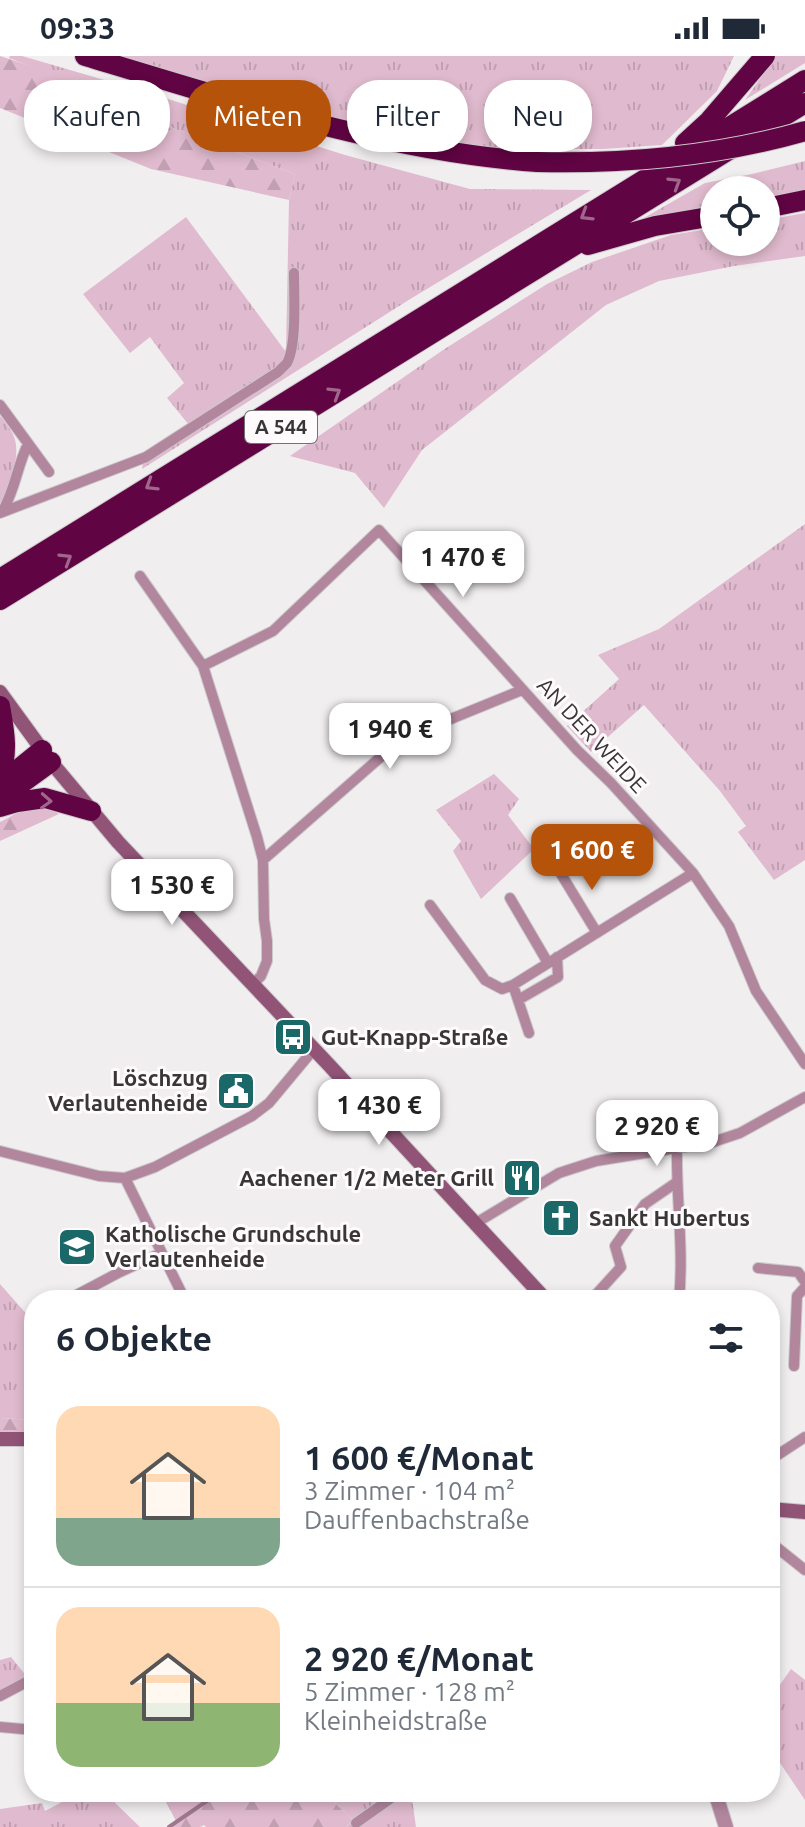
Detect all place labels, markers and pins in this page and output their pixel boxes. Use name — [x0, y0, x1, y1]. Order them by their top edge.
pin: 1 470 € — [389, 531, 537, 599]
pin: 1 940 € — [316, 703, 464, 771]
pin: 1 600 € — [518, 824, 666, 892]
pin: 1 530 € — [98, 859, 246, 927]
bus stop icon: Gut-Knapp-Straße — [272, 1016, 314, 1058]
place label: Gut-Knapp-Straße — [321, 1024, 508, 1049]
place label: Löschzug Verlautenheide — [48, 1065, 208, 1115]
public building icon: Löschzug Verlautenheide — [215, 1070, 257, 1112]
pin: 1 430 € — [305, 1079, 453, 1147]
pin: 2 920 € — [583, 1100, 731, 1168]
restaurant icon: Aachener 1/2 Meter Grill — [501, 1157, 543, 1199]
place label: Aachener 1/2 Meter Grill — [239, 1165, 494, 1190]
church icon: Sankt Hubertus — [540, 1197, 582, 1239]
place label: Sankt Hubertus — [589, 1205, 750, 1230]
place label: Katholische Grundschule Verlautenheide — [105, 1221, 361, 1271]
school or university icon: Katholische Grundschule Verlautenheide — [56, 1226, 98, 1268]

